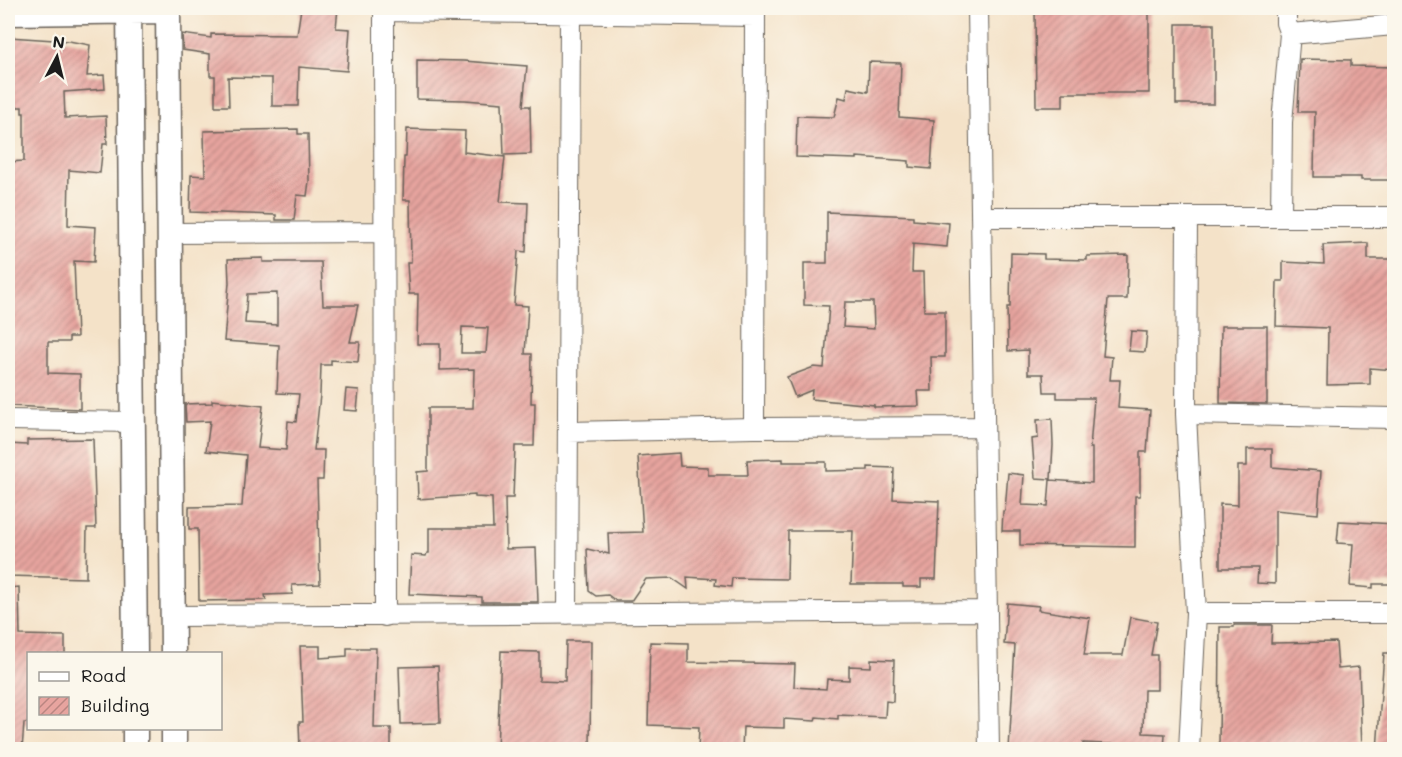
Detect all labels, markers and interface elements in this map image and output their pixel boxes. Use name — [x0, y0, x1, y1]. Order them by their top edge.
north arrow — [27, 27, 87, 87]
text: N — [52, 30, 66, 53]
legend — [27, 652, 222, 730]
text: Road — [81, 663, 126, 687]
text: Building — [81, 693, 149, 717]

